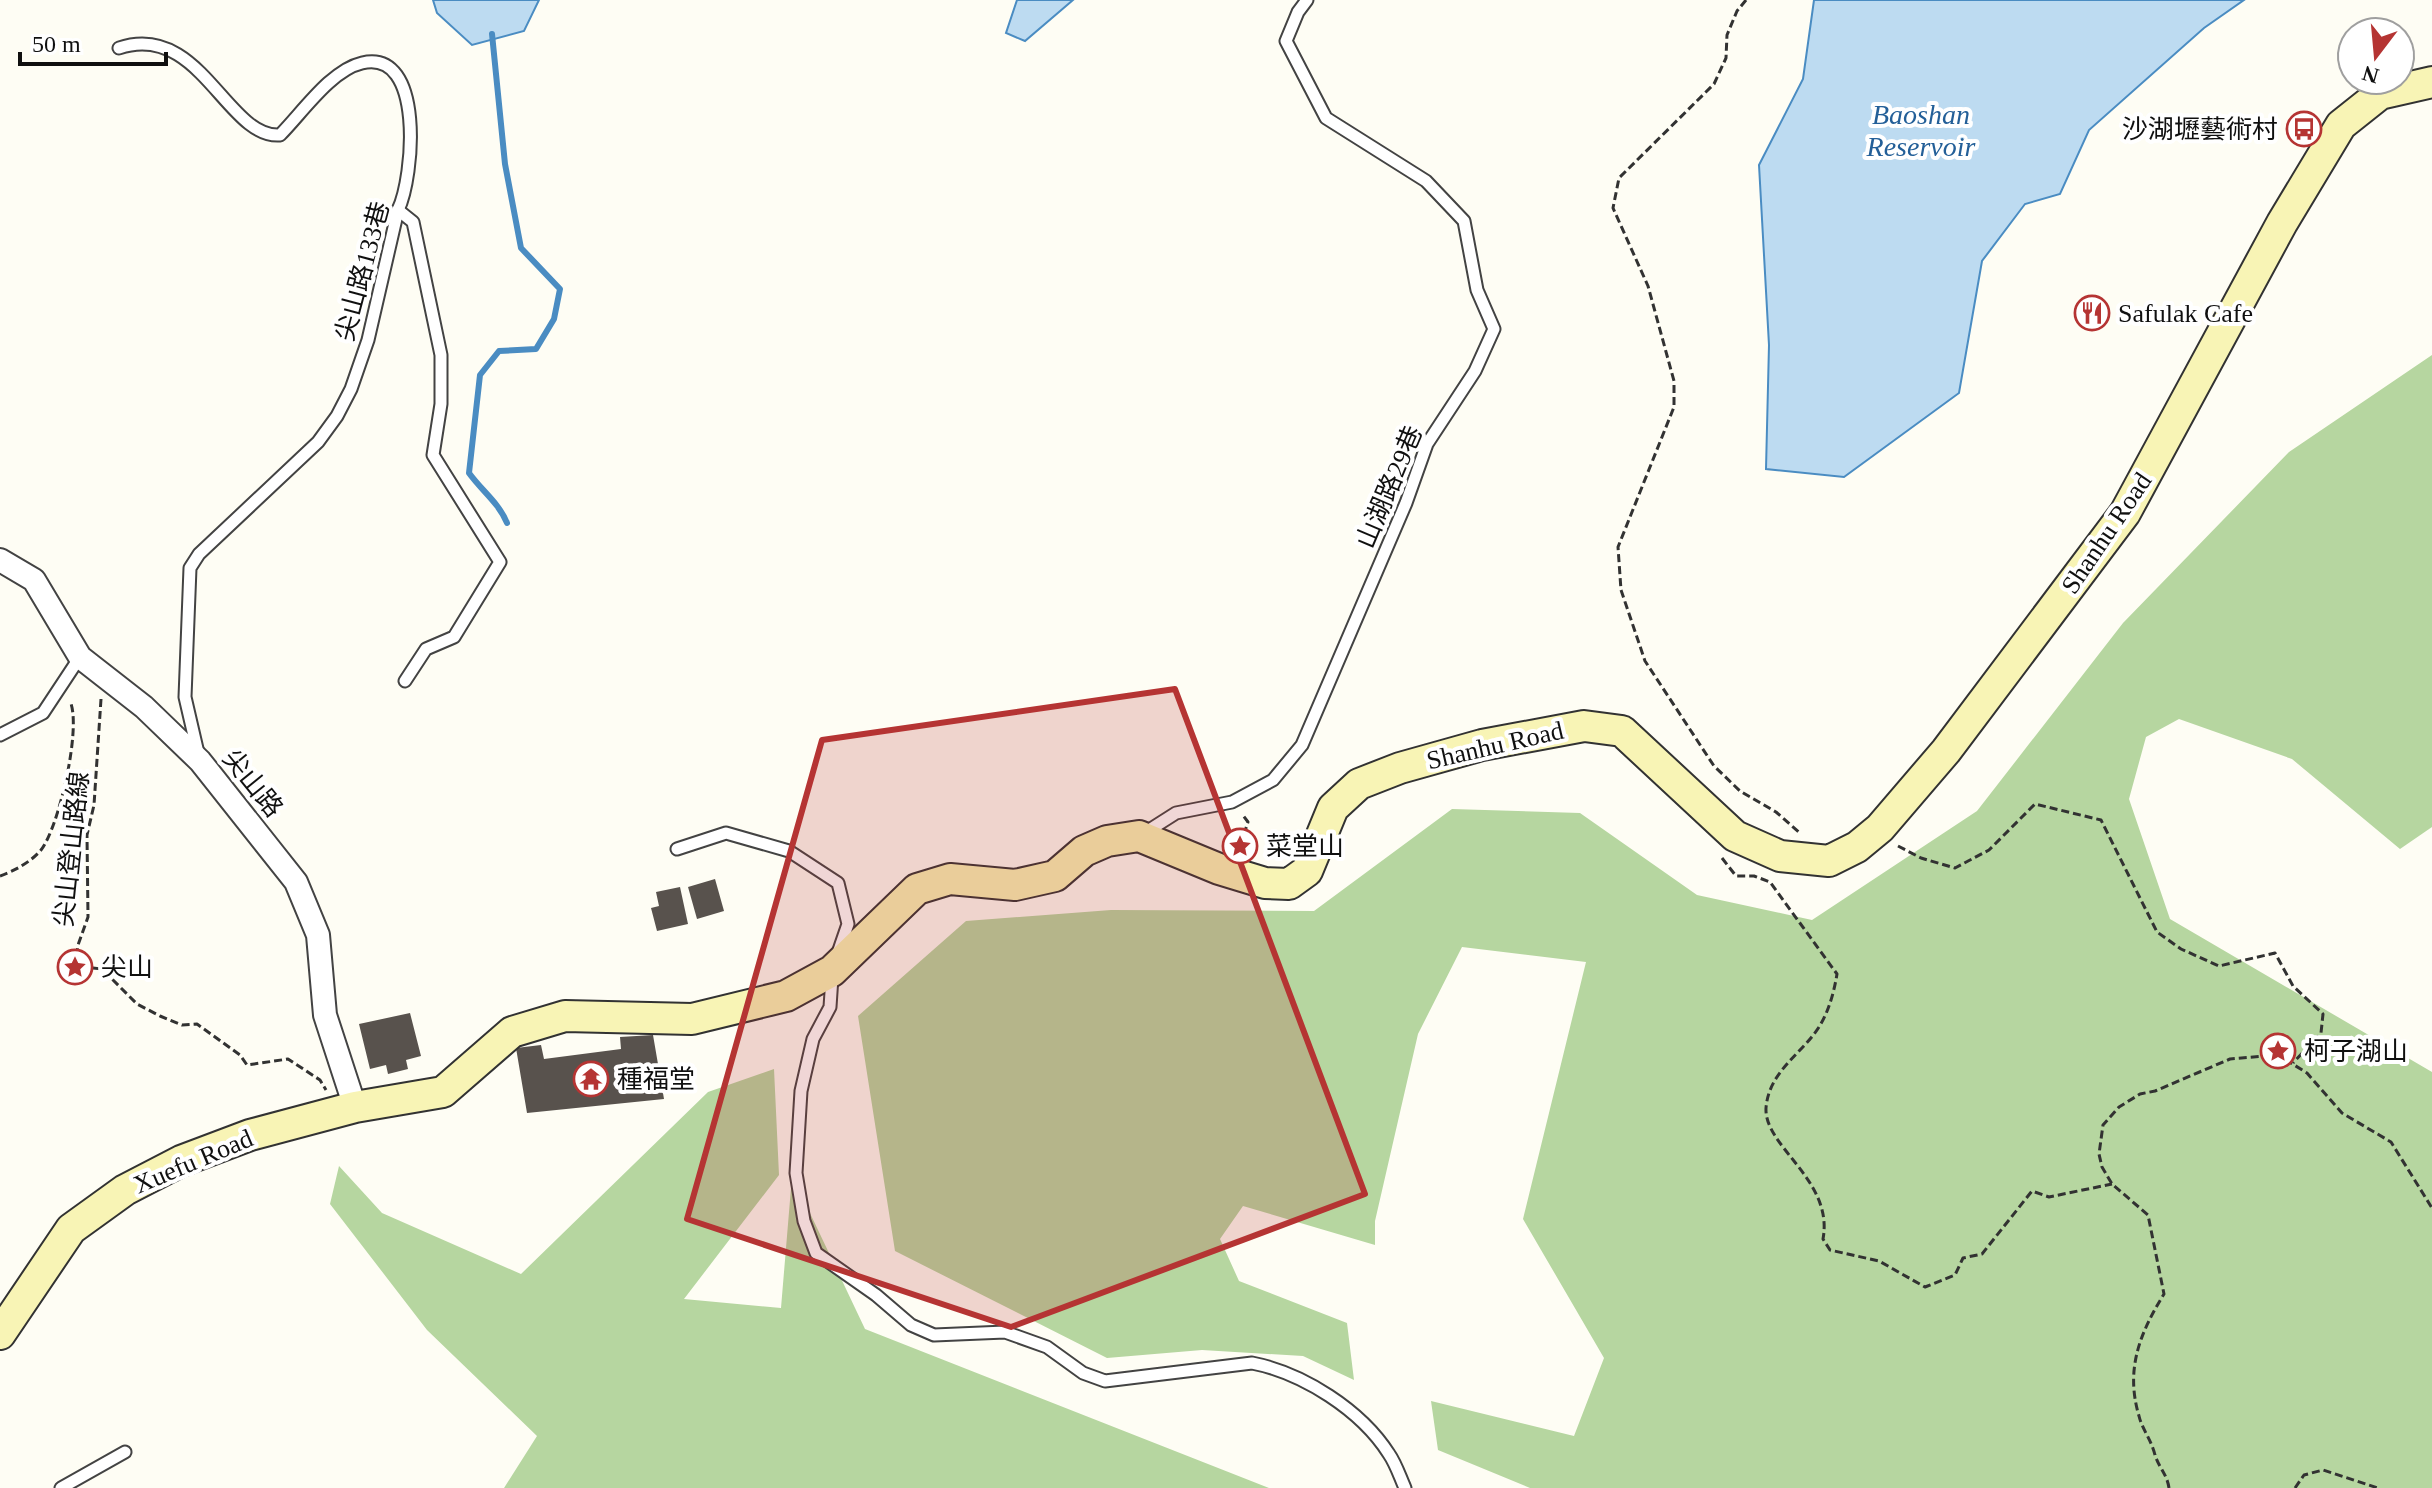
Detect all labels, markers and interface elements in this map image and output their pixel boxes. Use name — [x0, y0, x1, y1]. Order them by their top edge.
scale bar — [20, 16, 166, 66]
north arrow — [2336, 16, 2416, 96]
text: 50 m — [32, 31, 81, 57]
text: N — [2359, 61, 2382, 89]
water label: Baoshan Reservoir — [1866, 99, 1976, 162]
bus stop icon: 沙湖壢藝術村 — [2285, 110, 2323, 148]
place label: 沙湖壢藝術村 — [2122, 115, 2278, 144]
street label: 尖山路133巷 — [330, 198, 395, 344]
restaurant icon: Safulak Cafe — [2073, 294, 2111, 332]
place label: Safulak Cafe — [2118, 299, 2253, 328]
street label: 山湖路29巷 — [1351, 422, 1428, 553]
street label: Shanhu Road — [2055, 467, 2157, 599]
street label: Shanhu Road — [1424, 716, 1566, 775]
street label: 尖山路 — [217, 744, 288, 823]
street label: 尖山登山路線 — [49, 770, 94, 928]
place icon: 菜堂山 — [1221, 827, 1259, 865]
place label: 菜堂山 — [1266, 832, 1344, 861]
place icon: 尖山 — [56, 948, 94, 986]
place label: 尖山 — [101, 953, 153, 982]
place icon: 柯子湖山 — [2259, 1032, 2297, 1070]
place label: 柯子湖山 — [2304, 1037, 2408, 1066]
temple icon: 種福堂 — [572, 1060, 610, 1098]
place label: 種福堂 — [617, 1065, 695, 1094]
street label: Xuefu Road — [129, 1123, 257, 1199]

